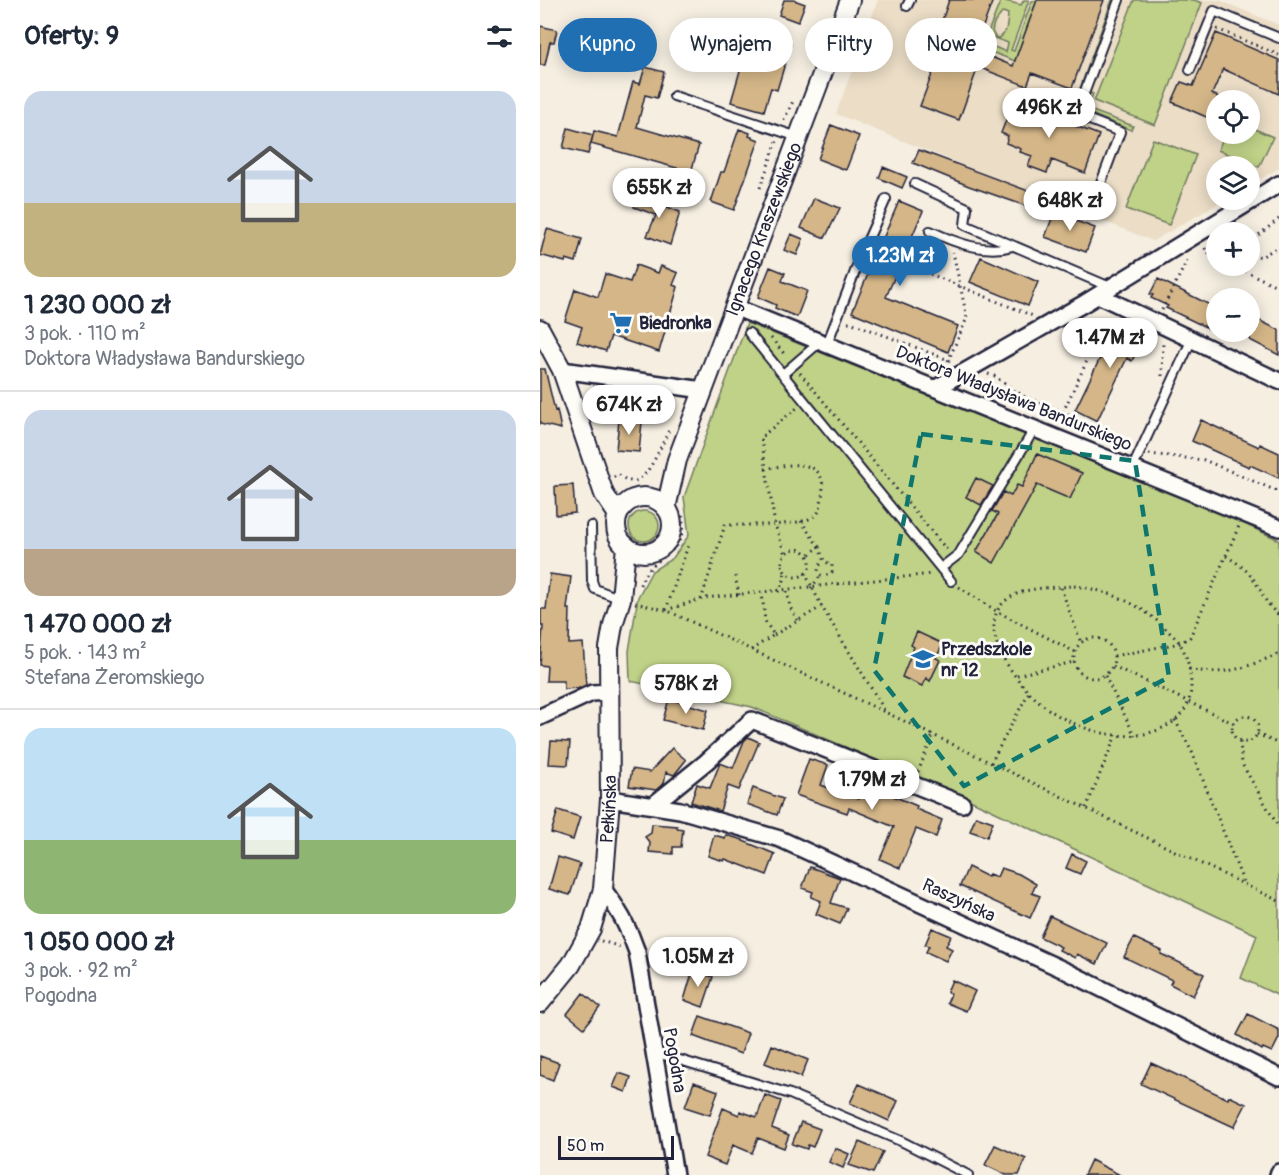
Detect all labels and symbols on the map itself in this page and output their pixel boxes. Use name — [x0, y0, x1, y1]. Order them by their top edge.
pin: 496K zł — [994, 88, 1104, 139]
street label: Ignacego Kraszewskiego — [721, 139, 808, 319]
pin: 655K zł — [604, 168, 714, 219]
pin: 648K zł — [1015, 181, 1125, 232]
pin: 1.23M zł — [838, 236, 962, 287]
supermarket icon: Biedronka — [608, 310, 634, 336]
place label: Biedronka — [639, 312, 712, 335]
pin: 1.47M zł — [1048, 318, 1172, 369]
street label: Doktora Władysława Bandurskiego — [892, 340, 1136, 457]
pin: 674K zł — [574, 385, 684, 436]
place label: Przedszkole nr 12 — [941, 638, 1033, 682]
school or university icon: Przedszkole nr 12 — [910, 646, 936, 672]
pin: 578K zł — [631, 664, 741, 715]
pin: 1.79M zł — [810, 760, 934, 811]
street label: Pełkińska — [596, 775, 622, 844]
street label: Raszyńska — [918, 874, 999, 927]
pin: 1.05M zł — [636, 937, 760, 988]
street label: Pogodna — [657, 1026, 692, 1094]
scale bar — [558, 1133, 674, 1160]

